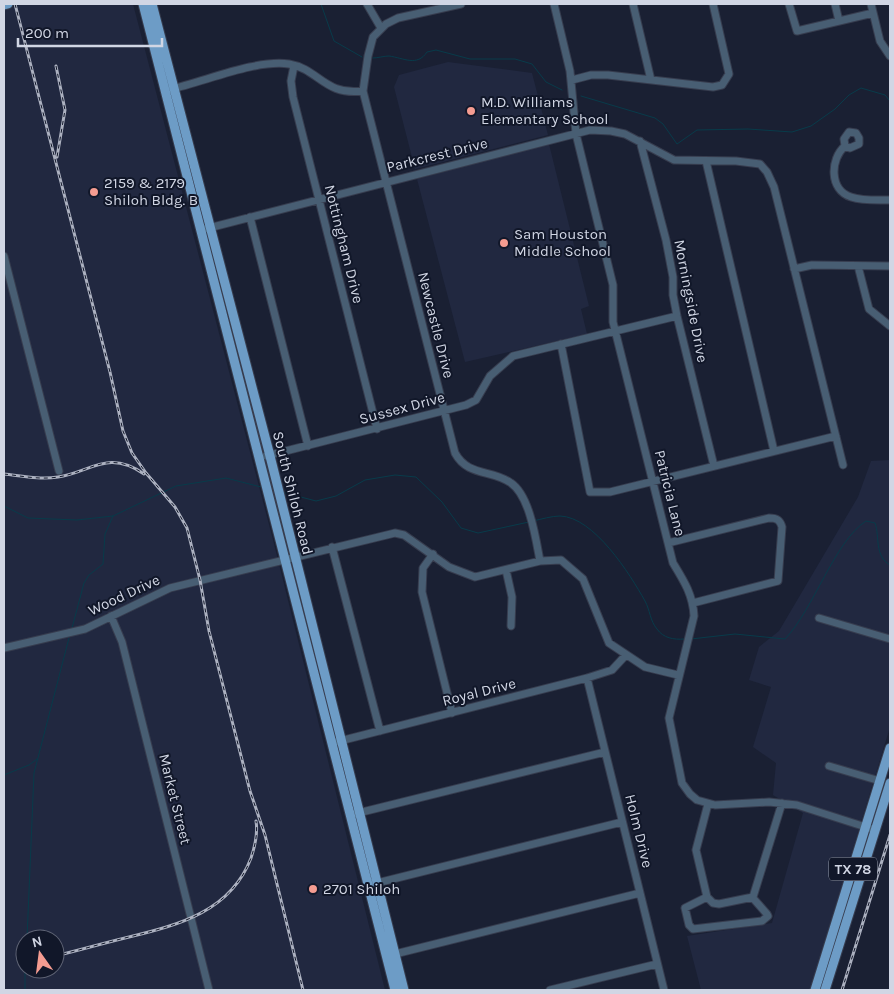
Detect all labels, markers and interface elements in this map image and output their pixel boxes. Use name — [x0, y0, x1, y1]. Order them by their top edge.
scale bar — [18, 15, 161, 47]
text: 200 m — [25, 24, 69, 42]
place label: M.D. Williams Elementary School — [481, 93, 608, 128]
marker: M.D. Williams Elementary School — [465, 105, 477, 117]
street label: Parkcrest Drive — [385, 134, 489, 176]
place label: 2159 & 2179 Shiloh Bldg. B — [104, 174, 198, 209]
street label: Nottingham Drive — [321, 183, 367, 305]
marker: 2159 & 2179 Shiloh Bldg. B — [88, 186, 100, 198]
place label: Sam Houston Middle School — [514, 225, 611, 260]
marker: Sam Houston Middle School — [498, 237, 510, 249]
street label: Morningside Drive — [670, 238, 712, 364]
street label: Newcastle Drive — [414, 270, 458, 380]
street label: Sussex Drive — [357, 388, 447, 428]
street label: South Shiloh Road — [269, 429, 317, 557]
street label: Patricia Lane — [651, 448, 689, 538]
street label: Wood Drive — [85, 571, 163, 619]
street label: Royal Drive — [440, 674, 518, 710]
street label: Market Street — [155, 752, 195, 847]
street label: Holm Drive — [621, 792, 657, 870]
road number: TX 78 — [829, 858, 877, 881]
place label: 2701 Shiloh — [323, 880, 400, 898]
marker: 2701 Shiloh — [307, 883, 319, 895]
north arrow — [15, 929, 65, 979]
text: N — [30, 932, 44, 951]

